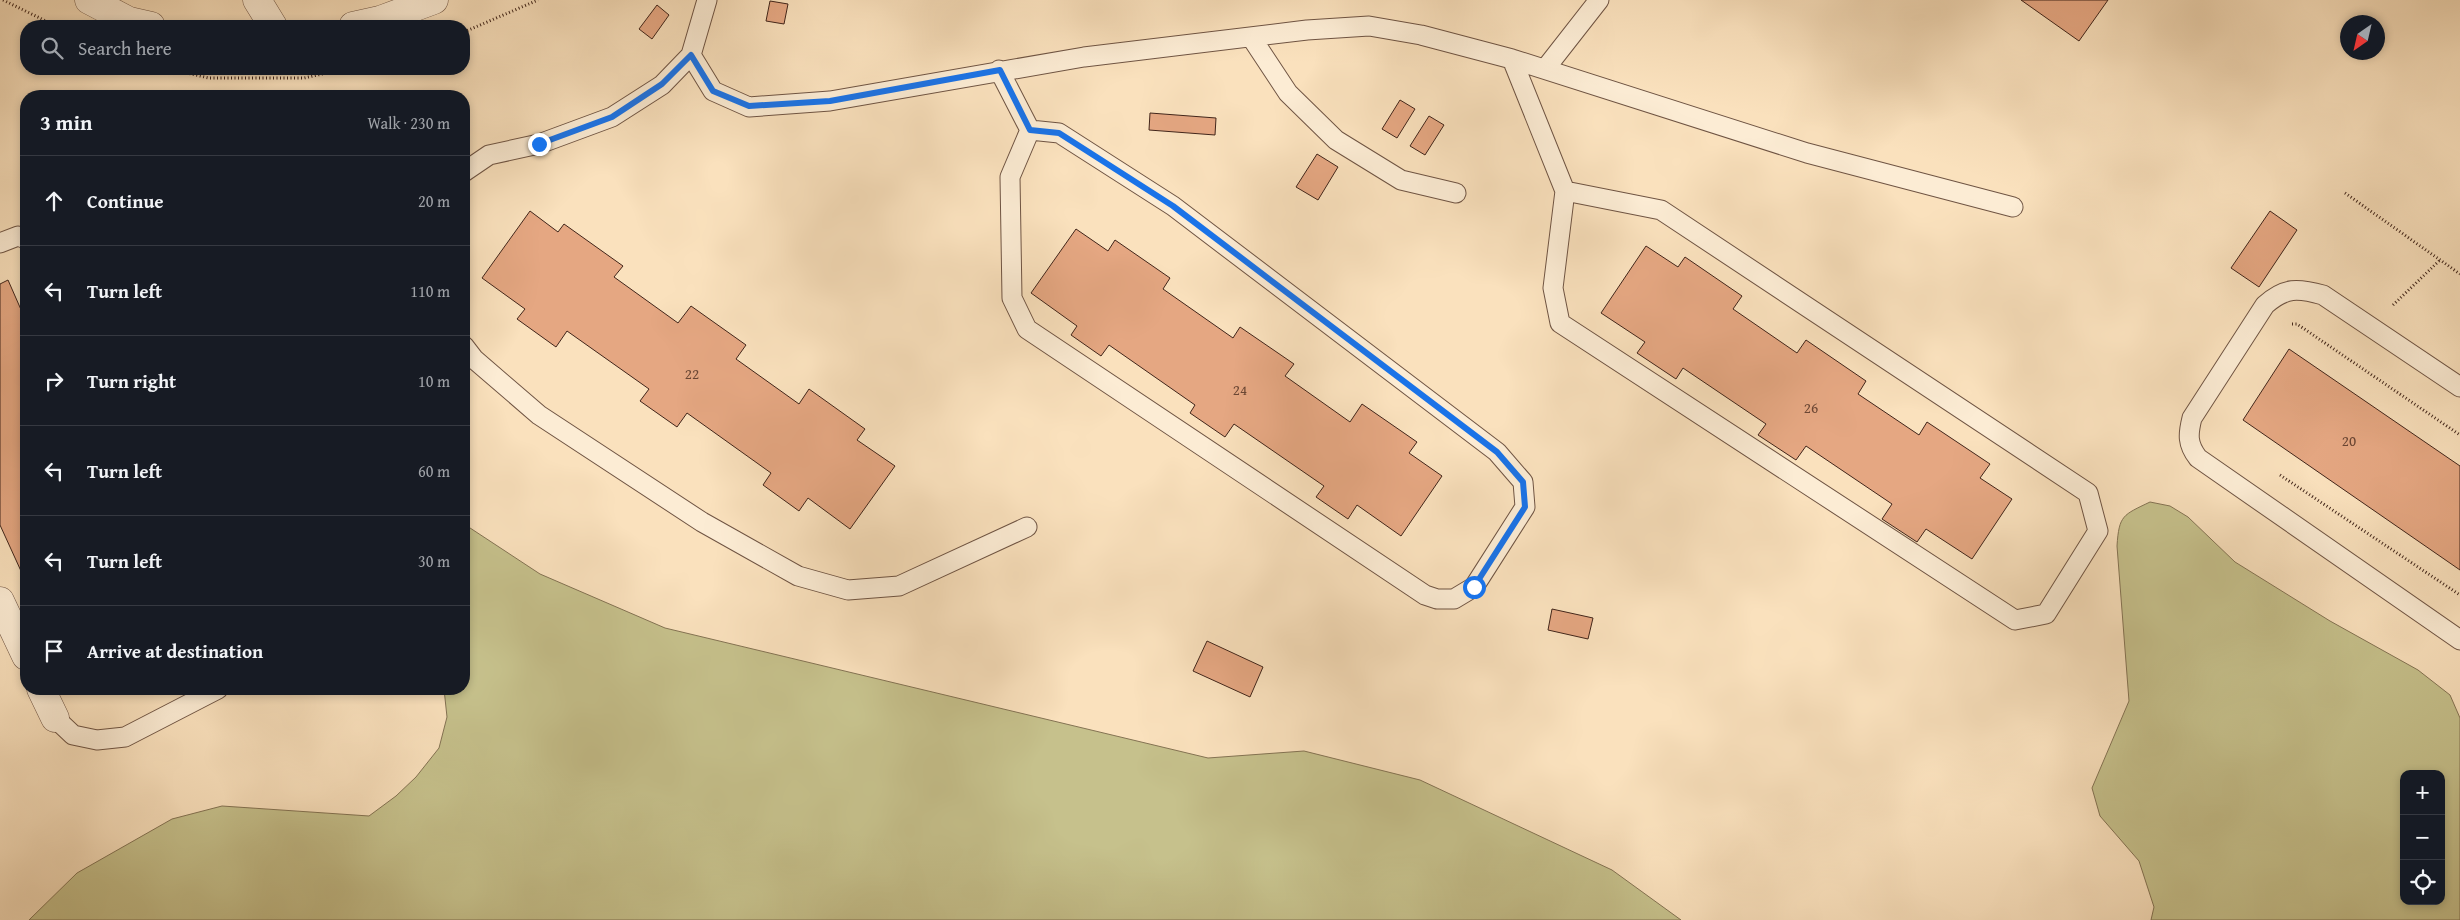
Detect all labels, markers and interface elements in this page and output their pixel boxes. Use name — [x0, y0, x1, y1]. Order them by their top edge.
north arrow — [2340, 15, 2385, 60]
search box — [20, 20, 470, 75]
icon: search — [38, 34, 66, 62]
text: Search here — [78, 34, 172, 62]
text: 3 min — [40, 107, 92, 138]
text: Walk · 230 m — [367, 111, 450, 135]
route end — [528, 133, 551, 156]
icon: ahead — [40, 187, 68, 215]
text: Continue — [87, 187, 164, 215]
text: 20 m — [418, 189, 450, 213]
icon: left — [40, 277, 68, 305]
text: Turn left — [87, 277, 162, 305]
text: 110 m — [410, 279, 450, 303]
house number: 22 — [685, 363, 699, 384]
icon: right — [40, 367, 68, 395]
text: Turn right — [87, 367, 176, 395]
text: 10 m — [418, 369, 450, 393]
house number: 24 — [1233, 379, 1247, 400]
house number: 26 — [1804, 397, 1818, 418]
house number: 20 — [2342, 430, 2356, 451]
icon: left — [40, 457, 68, 485]
text: Turn left — [87, 457, 162, 485]
text: 60 m — [418, 459, 450, 483]
icon: left — [40, 547, 68, 575]
text: Turn left — [87, 547, 162, 575]
text: 30 m — [418, 549, 450, 573]
route start — [1463, 576, 1486, 599]
icon: arrive — [40, 637, 68, 665]
text: Arrive at destination — [87, 637, 263, 665]
map controls — [2400, 770, 2445, 905]
button: + — [2400, 770, 2445, 815]
button: − — [2400, 815, 2445, 860]
button: locate — [2400, 860, 2445, 905]

